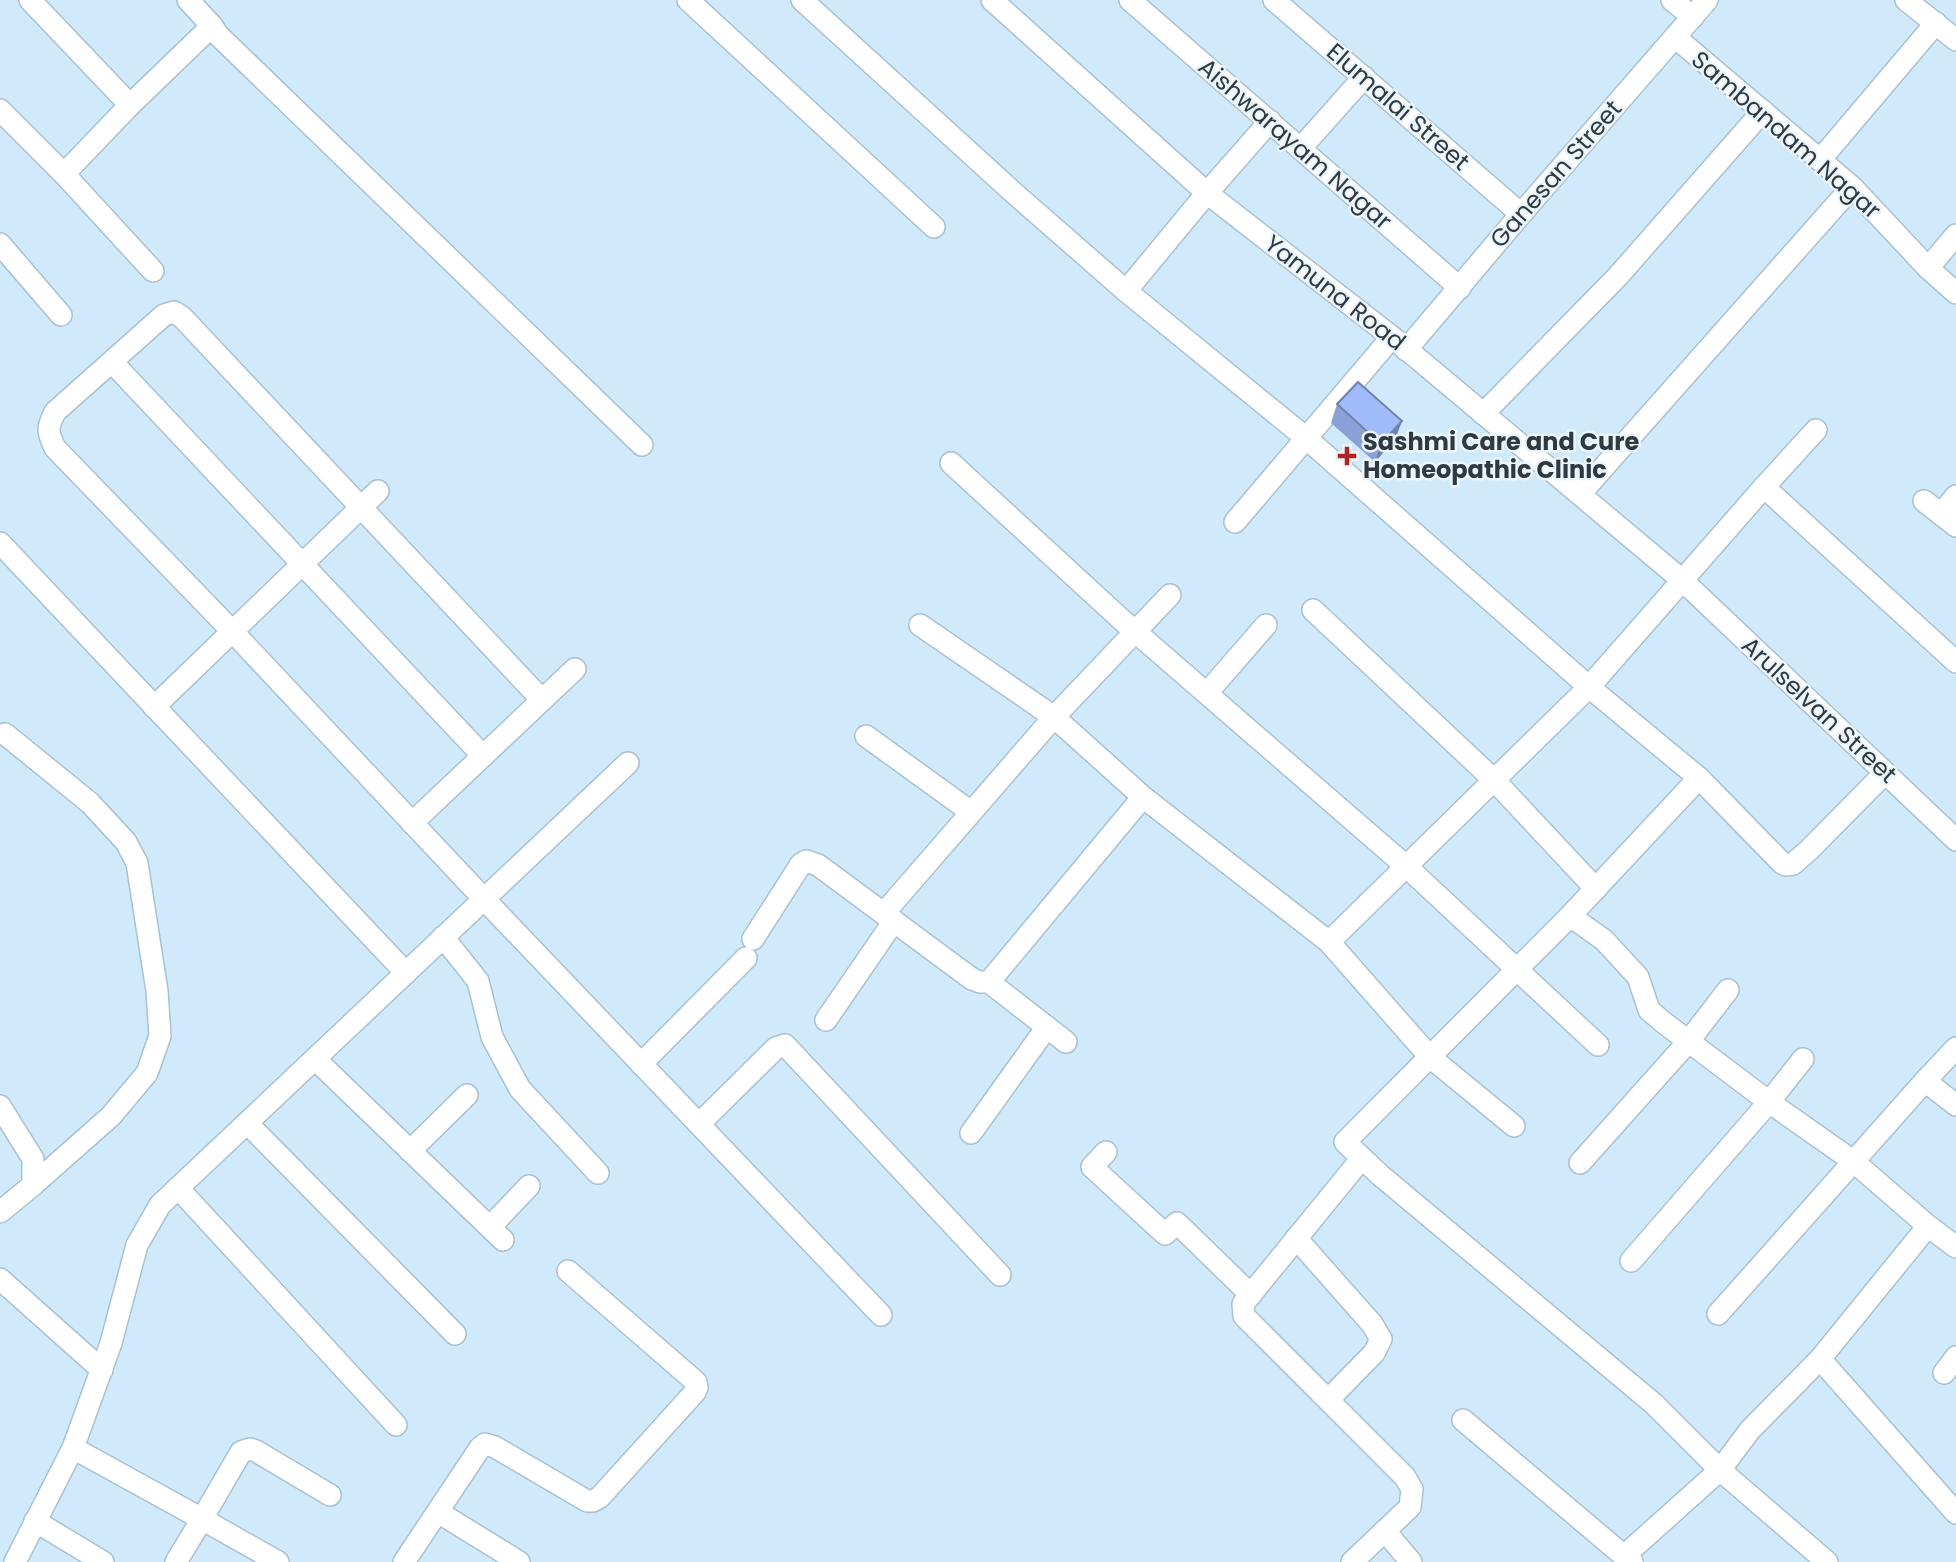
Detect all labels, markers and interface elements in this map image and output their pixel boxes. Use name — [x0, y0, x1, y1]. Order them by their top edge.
street label: Elumalai Street — [1320, 35, 1477, 178]
street label: Sambandam Nagar — [1685, 43, 1888, 226]
street label: Aishwarayam Nagar — [1192, 50, 1399, 237]
street label: Ganesan Street — [1482, 93, 1629, 255]
street label: Yamuna Road — [1258, 227, 1413, 358]
place label: Sashmi Care and Cure Homeopathic Clinic — [1363, 425, 1640, 486]
marker: Sashmi Care and Cure Homeopathic Clinic — [1337, 446, 1357, 466]
street label: Arulselvan Street — [1734, 629, 1904, 790]

